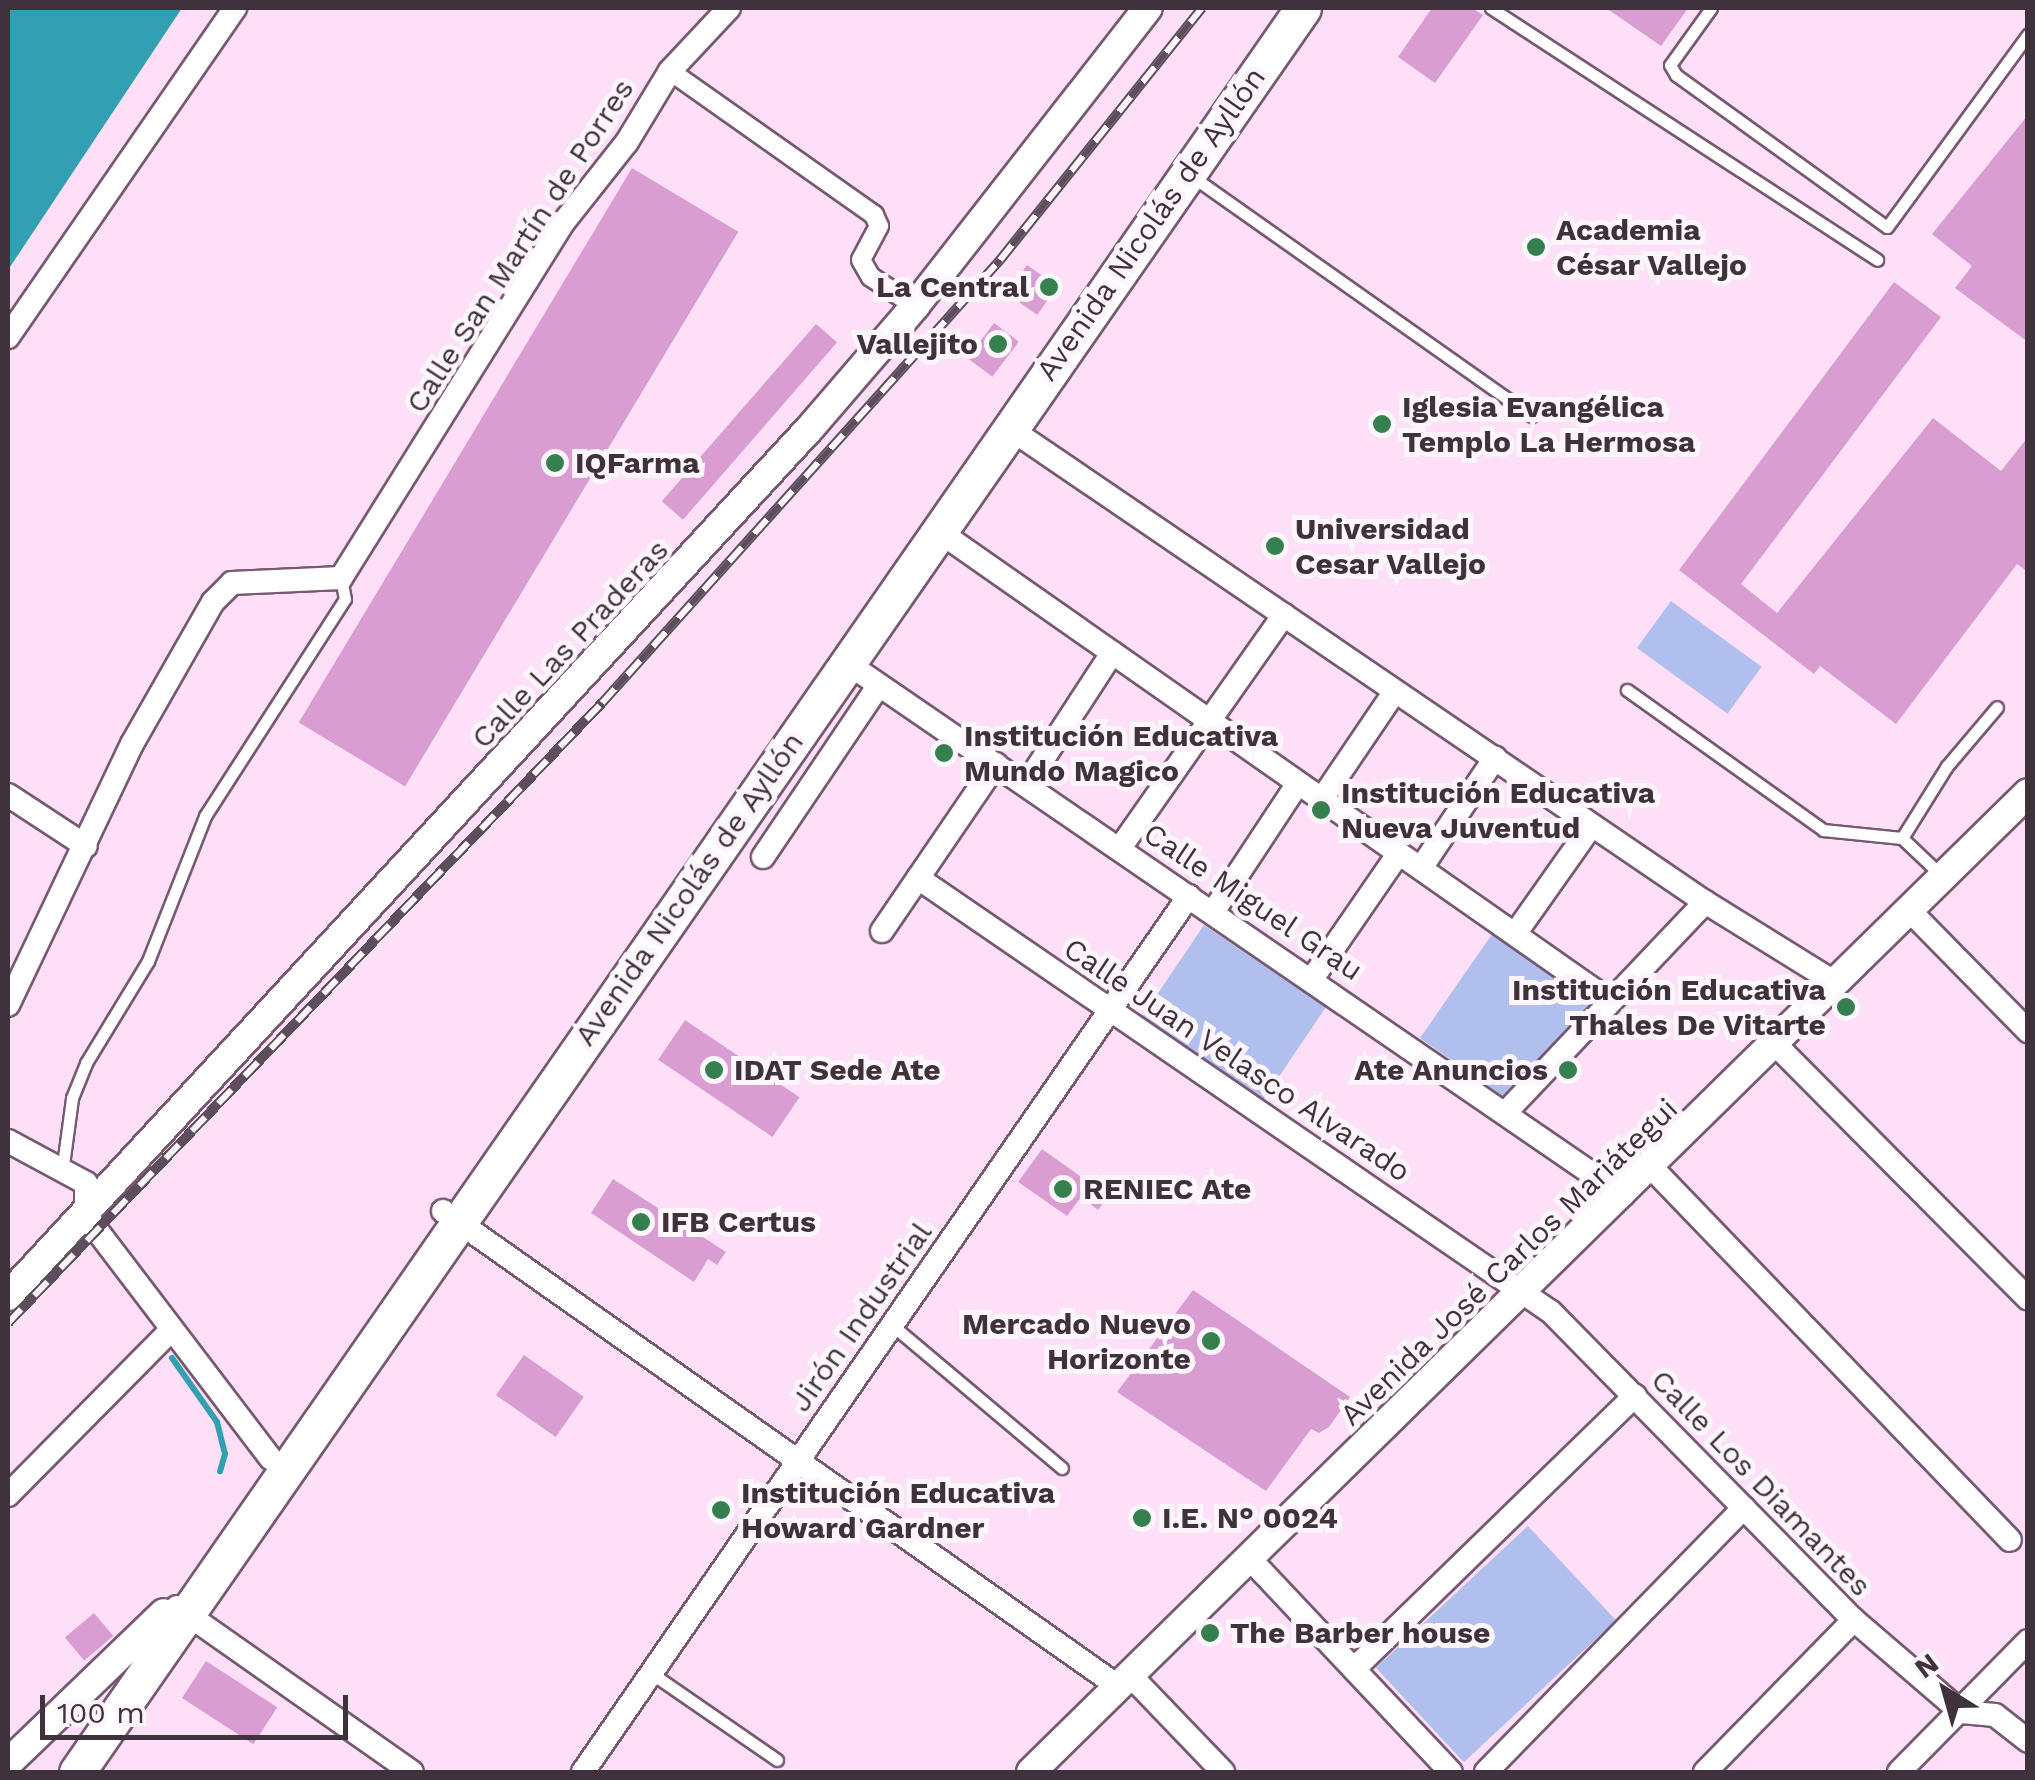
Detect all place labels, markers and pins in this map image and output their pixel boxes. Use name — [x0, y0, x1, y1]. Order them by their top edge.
place label: Academia César Vallejo — [1556, 212, 1748, 282]
marker: Academia César Vallejo — [1525, 236, 1547, 258]
place label: La Central — [876, 269, 1029, 305]
marker: La Central — [1038, 276, 1060, 298]
place label: Vallejito — [857, 326, 978, 362]
marker: Vallejito — [987, 333, 1009, 355]
place label: Iglesia Evangélica Templo La Hermosa — [1402, 389, 1696, 460]
marker: Iglesia Evangélica Templo La Hermosa — [1371, 413, 1393, 435]
place label: IQFarma — [575, 445, 700, 481]
marker: IQFarma — [544, 452, 566, 474]
place label: Universidad Cesar Vallejo — [1295, 511, 1487, 582]
marker: Universidad Cesar Vallejo — [1264, 535, 1286, 557]
place label: Institución Educativa Mundo Magico — [964, 718, 1278, 788]
marker: Institución Educativa Mundo Magico — [933, 742, 955, 764]
place label: Institución Educativa Nueva Juventud — [1341, 775, 1655, 846]
marker: Institución Educativa Nueva Juventud — [1310, 799, 1332, 821]
place label: Institución Educativa Thales De Vitarte — [1512, 972, 1826, 1042]
marker: Institución Educativa Thales De Vitarte — [1835, 996, 1857, 1018]
place label: IDAT Sede Ate — [734, 1052, 942, 1088]
place label: Ate Anuncios — [1354, 1052, 1548, 1088]
marker: IDAT Sede Ate — [703, 1059, 725, 1081]
marker: Ate Anuncios — [1557, 1059, 1579, 1081]
place label: RENIEC Ate — [1083, 1171, 1252, 1207]
marker: RENIEC Ate — [1052, 1178, 1074, 1200]
place label: IFB Certus — [661, 1204, 816, 1240]
marker: IFB Certus — [630, 1211, 652, 1233]
place label: Mercado Nuevo Horizonte — [962, 1306, 1191, 1376]
marker: Mercado Nuevo Horizonte — [1200, 1330, 1222, 1352]
place label: Institución Educativa Howard Gardner — [741, 1475, 1055, 1546]
marker: Institución Educativa Howard Gardner — [710, 1499, 732, 1521]
place label: I.E. N° 0024 — [1162, 1500, 1338, 1536]
marker: I.E. N° 0024 — [1131, 1507, 1153, 1529]
place label: The Barber house — [1230, 1615, 1491, 1651]
marker: The Barber house — [1199, 1622, 1221, 1644]

